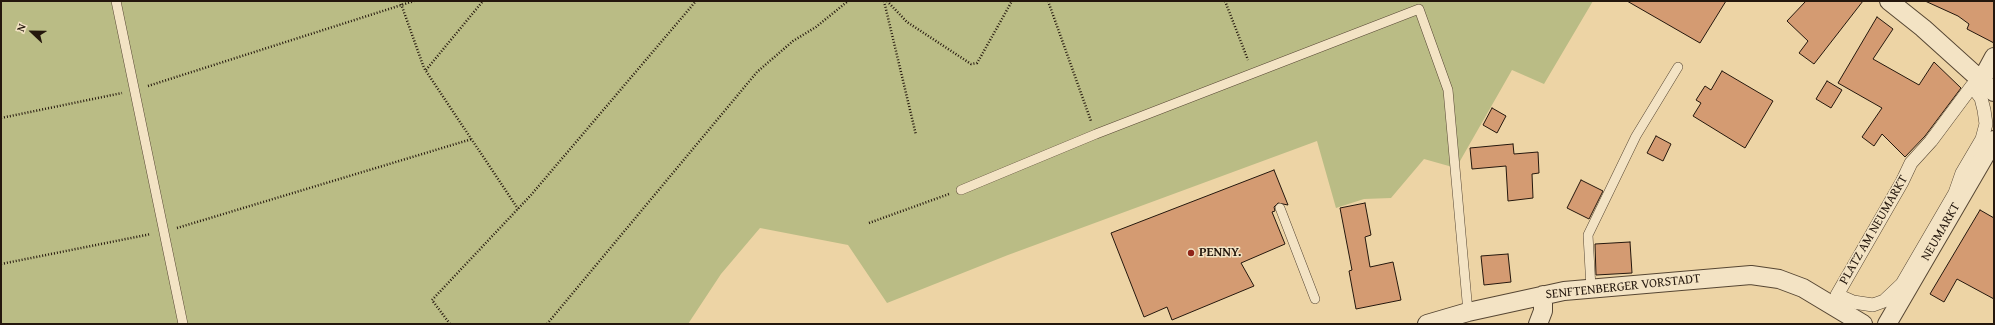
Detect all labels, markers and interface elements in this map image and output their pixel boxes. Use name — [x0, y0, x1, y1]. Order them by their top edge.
north arrow — [12, 12, 52, 52]
text: N — [12, 21, 30, 34]
street label: PLATZ AM NEUMARKT — [1836, 173, 1912, 287]
street label: NEUMARKT — [1918, 200, 1964, 264]
place label: PENNY. — [1199, 245, 1241, 261]
marker: PENNY. — [1186, 248, 1196, 258]
street label: SENFTENBERGER VORSTADT — [1545, 271, 1701, 303]

